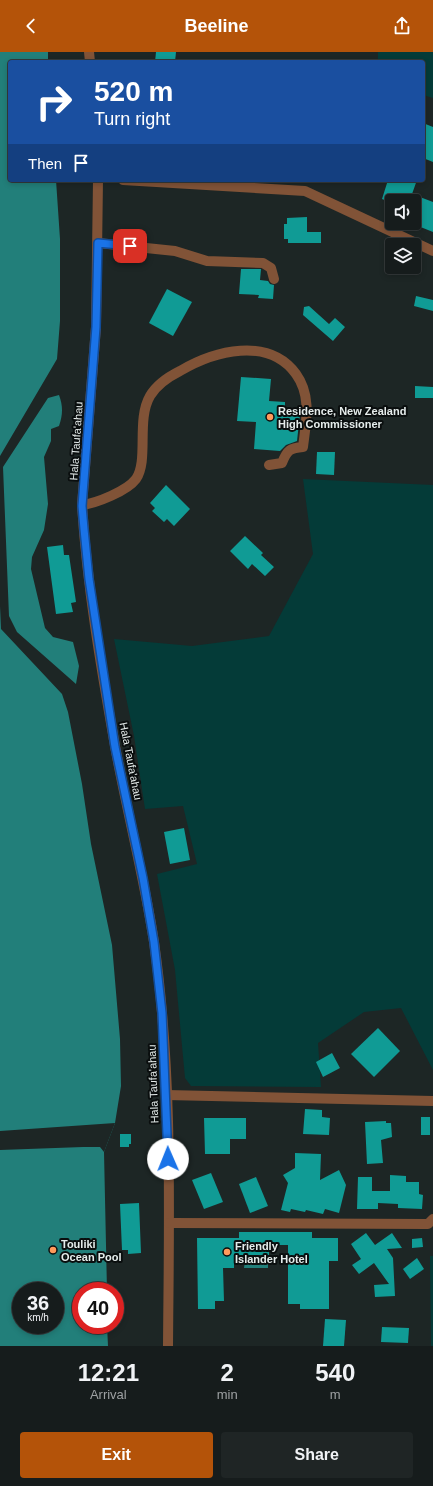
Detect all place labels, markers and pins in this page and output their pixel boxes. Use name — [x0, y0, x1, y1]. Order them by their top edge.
pin — [113, 229, 147, 263]
place label: Residence, New Zealand High Commissioner — [278, 405, 406, 430]
marker: Residence, New Zealand High Commissioner — [265, 412, 275, 422]
place label: Touliki Ocean Pool — [61, 1238, 122, 1263]
place label: Friendly Islander Hotel — [235, 1240, 308, 1265]
marker: Touliki Ocean Pool — [48, 1245, 58, 1255]
marker: Friendly Islander Hotel — [222, 1247, 232, 1257]

